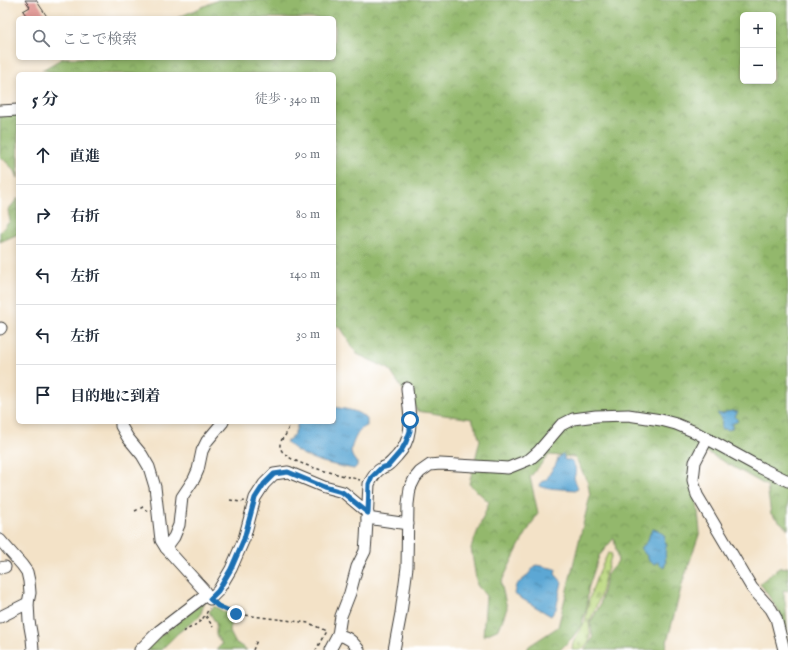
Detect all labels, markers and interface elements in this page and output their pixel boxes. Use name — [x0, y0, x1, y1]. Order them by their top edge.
map controls — [740, 12, 776, 84]
button: + — [740, 12, 776, 48]
search box — [16, 16, 336, 60]
icon: search — [30, 27, 52, 49]
text: ここで検索 — [62, 30, 137, 49]
button: − — [740, 48, 776, 84]
text: 5 分 — [32, 90, 59, 111]
text: 徒歩 · 340 m — [255, 91, 320, 108]
icon: ahead — [32, 144, 54, 166]
text: 90 m — [295, 146, 320, 163]
text: 直進 — [70, 147, 100, 166]
icon: right — [32, 204, 54, 226]
text: 80 m — [296, 206, 320, 223]
text: 右折 — [70, 207, 100, 226]
icon: left — [32, 264, 54, 286]
text: 140 m — [290, 266, 320, 283]
text: 左折 — [70, 267, 100, 286]
icon: left — [32, 324, 54, 346]
text: 30 m — [296, 326, 320, 343]
text: 左折 — [70, 327, 100, 346]
icon: arrive — [32, 384, 54, 406]
text: 目的地に到着 — [70, 387, 160, 406]
route start — [401, 411, 419, 429]
route end — [227, 605, 245, 623]

